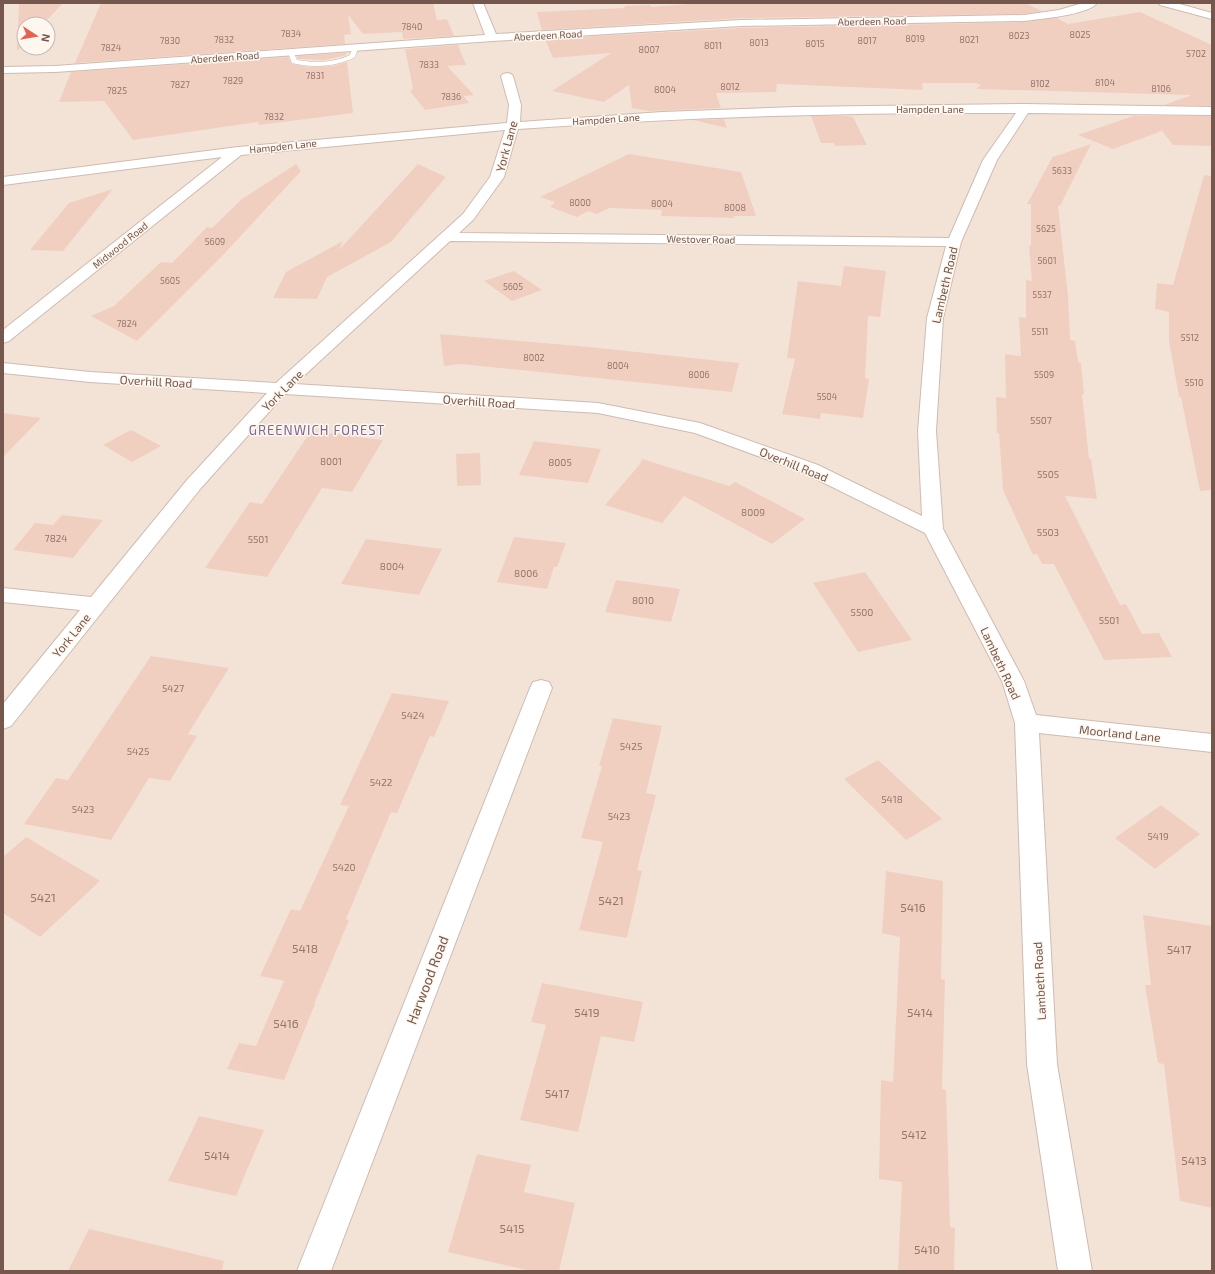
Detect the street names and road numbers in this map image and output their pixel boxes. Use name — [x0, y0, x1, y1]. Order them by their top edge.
street label: Aberdeen Road — [838, 14, 906, 28]
street label: Aberdeen Road — [513, 27, 583, 43]
street label: Aberdeen Road — [190, 49, 260, 65]
street label: Hampden Lane — [896, 103, 964, 115]
street label: Hampden Lane — [572, 111, 640, 127]
street label: York Lane — [492, 119, 520, 173]
street label: Hampden Lane — [249, 136, 317, 156]
street label: Midwood Road — [90, 219, 150, 271]
street label: Westover Road — [666, 232, 736, 246]
street label: Lambeth Road — [928, 245, 960, 325]
street label: York Lane — [258, 366, 306, 414]
street label: Overhill Road — [119, 372, 193, 390]
street label: Overhill Road — [442, 391, 516, 411]
street label: Overhill Road — [758, 444, 830, 484]
street label: York Lane — [49, 610, 93, 660]
street label: Lambeth Road — [978, 625, 1024, 701]
street label: Moorland Lane — [1079, 722, 1161, 744]
street label: Harwood Road — [402, 933, 452, 1027]
street label: Lambeth Road — [1030, 941, 1048, 1021]

